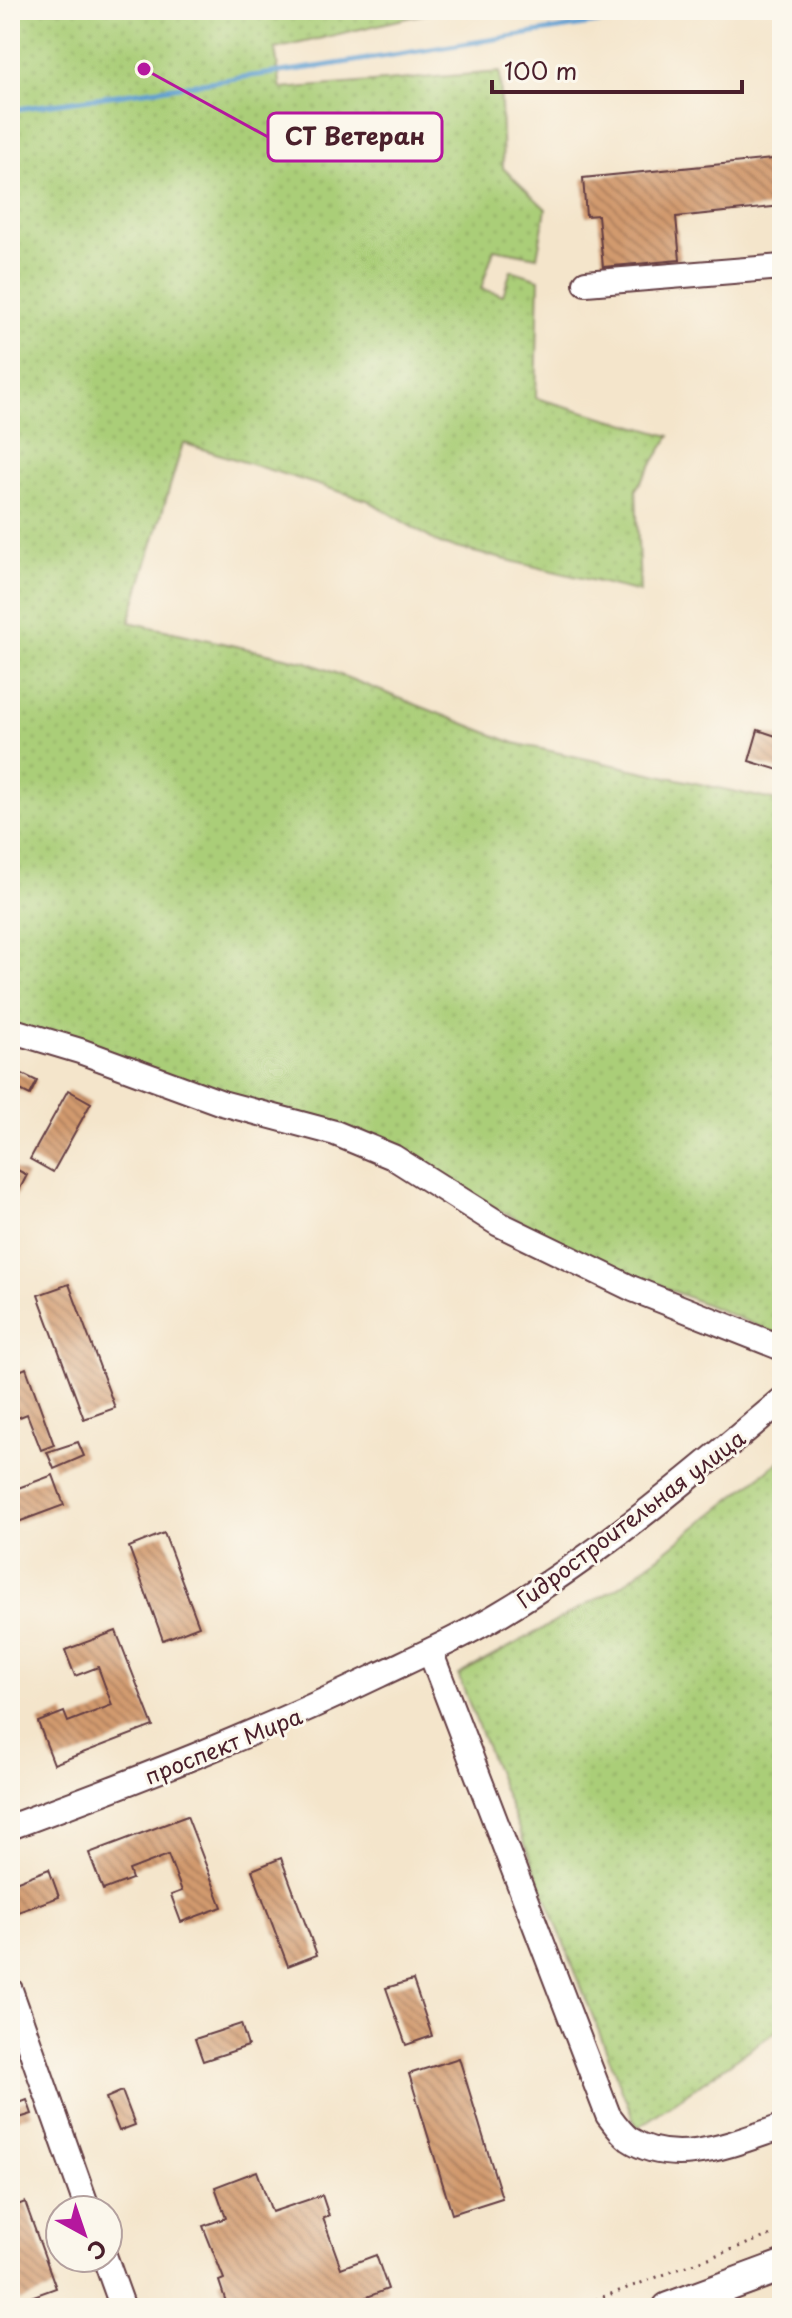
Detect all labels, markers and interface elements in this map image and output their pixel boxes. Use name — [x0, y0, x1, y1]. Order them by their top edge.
scale bar — [492, 44, 742, 94]
text: 100 m — [504, 52, 577, 88]
callout: СТ Ветеран — [268, 113, 442, 161]
text: СТ Ветеран — [285, 117, 425, 153]
street label: Гидростроительная улица — [509, 1421, 752, 1615]
street label: проспект Мира — [139, 1698, 307, 1792]
north arrow — [44, 2194, 124, 2274]
text: С — [81, 2233, 115, 2268]

